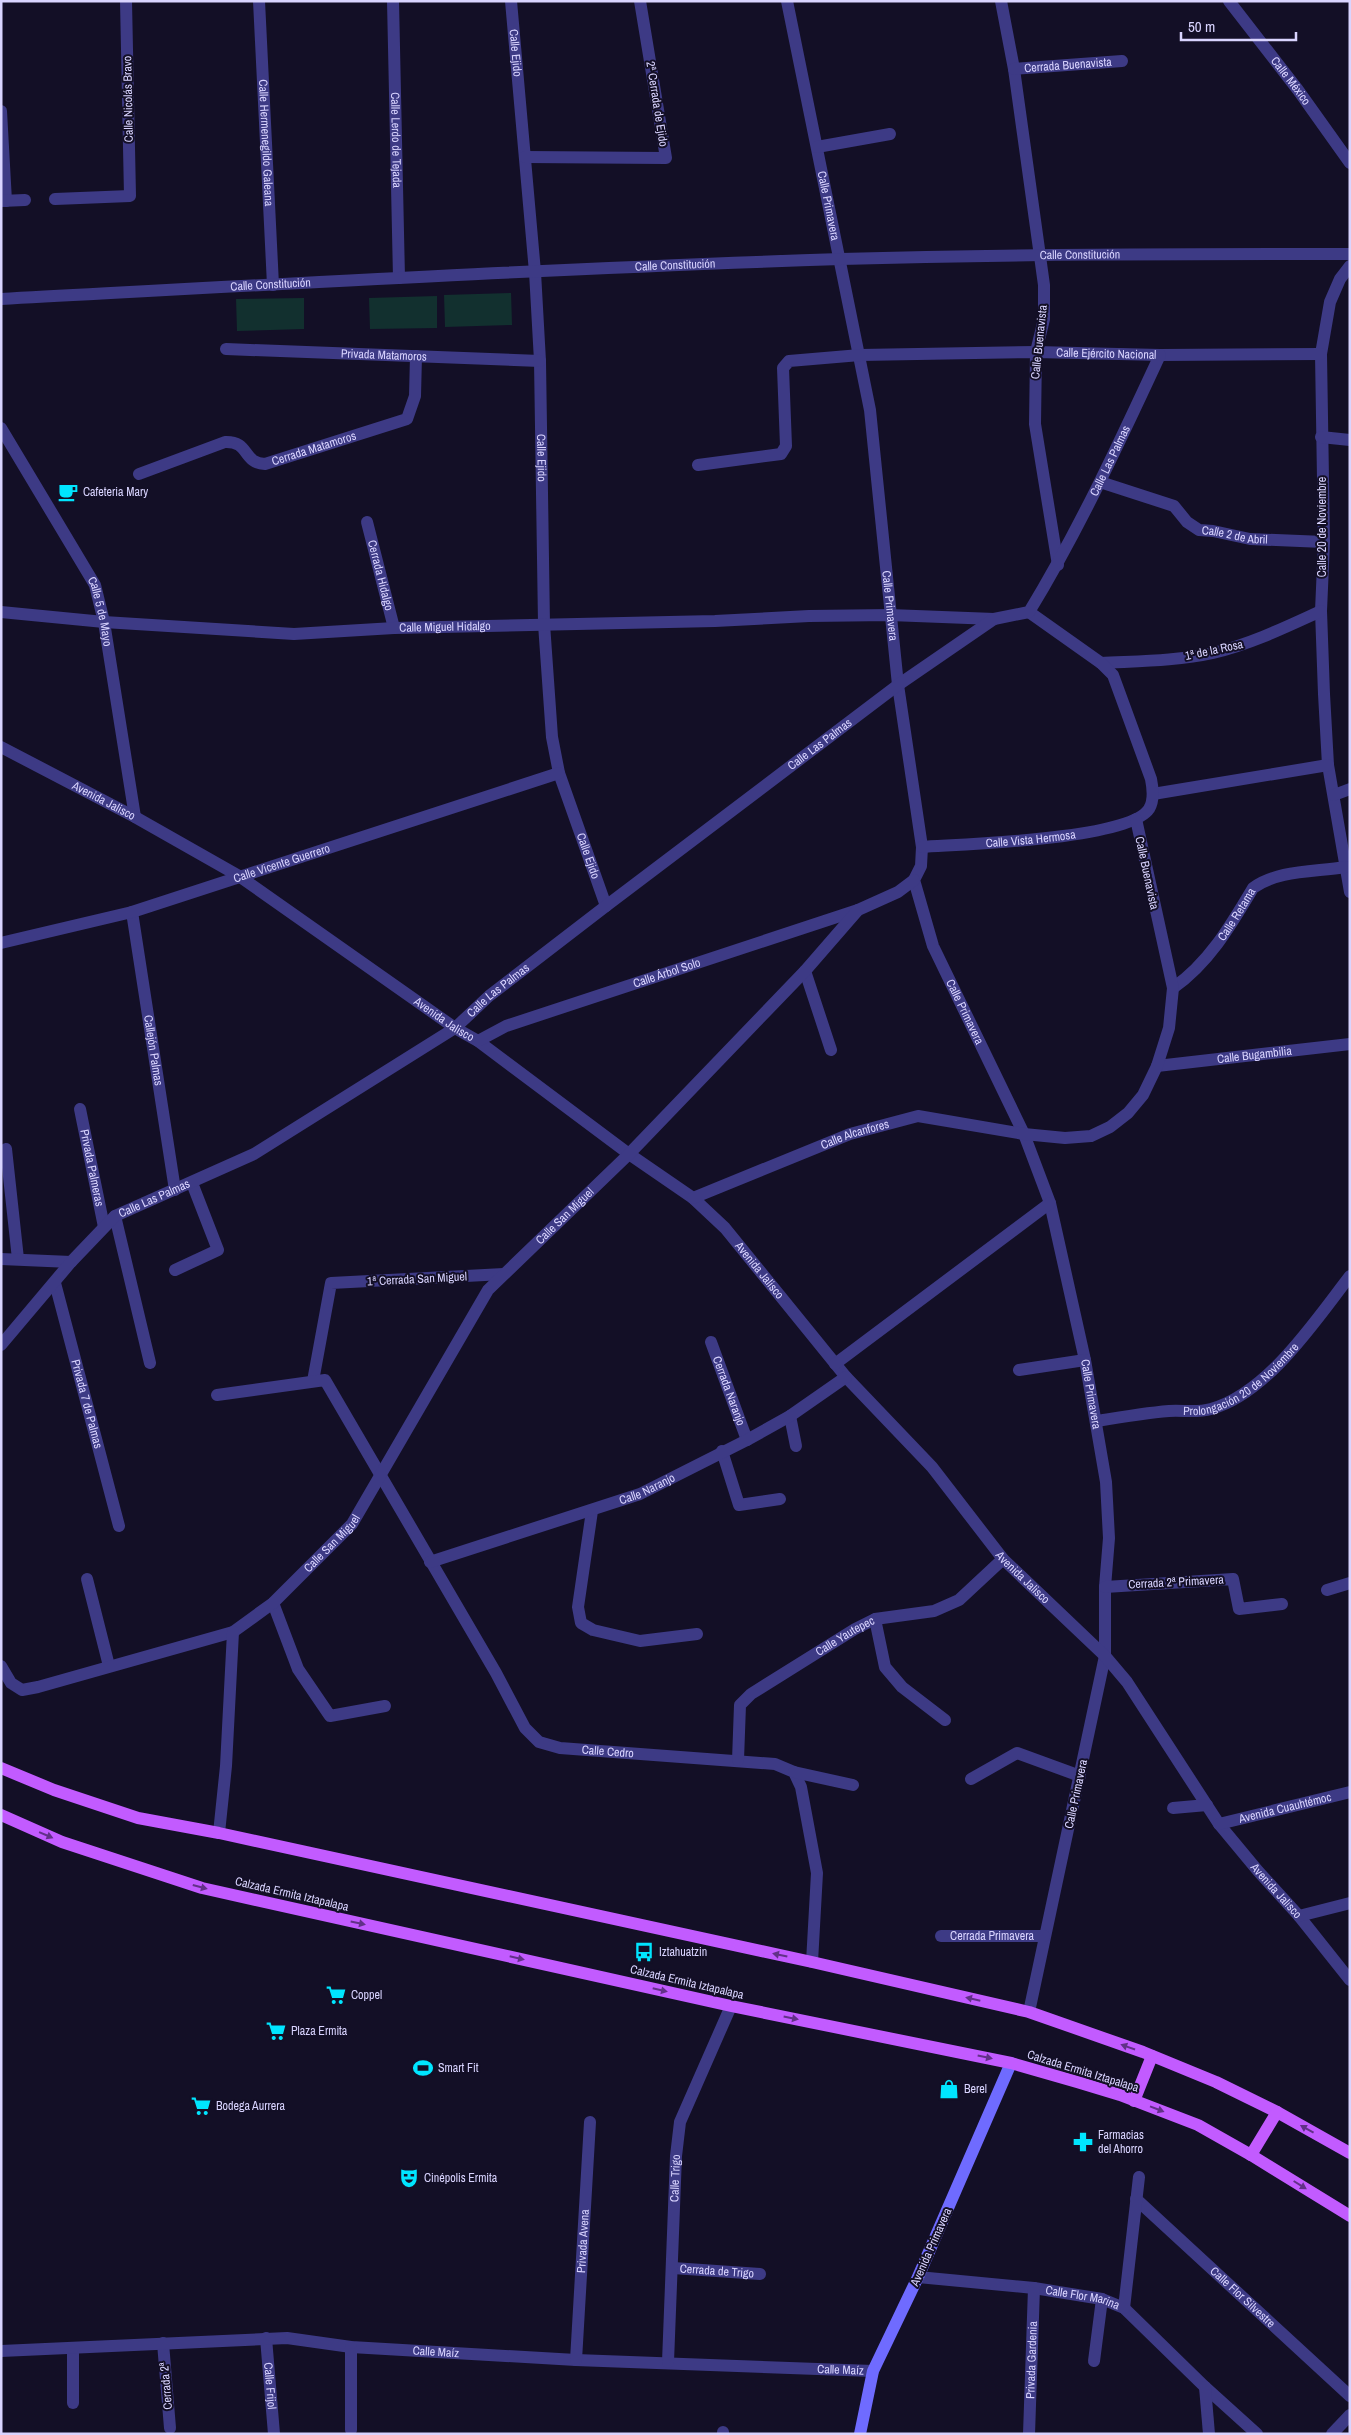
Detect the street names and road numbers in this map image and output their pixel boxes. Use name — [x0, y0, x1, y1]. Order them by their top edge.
street label: Calle Ejido — [506, 28, 526, 77]
street label: Calle México — [1267, 53, 1314, 108]
street label: Cerrada Buenavista — [1024, 54, 1113, 76]
street label: Calle Nicolás Bravo — [119, 56, 137, 142]
street label: 2ª Cerrada de Ejido — [642, 60, 672, 148]
street label: Calle Hermenegildo Galeana — [255, 79, 277, 207]
street label: Calle Lerdo de Tejada — [387, 92, 405, 189]
street label: Calle Primavera — [814, 170, 844, 243]
street label: Calle Constitución — [1040, 246, 1120, 263]
street label: Calle Constitución — [635, 255, 716, 275]
street label: Calle Constitución — [230, 274, 311, 295]
street label: Calle Buenavista — [1027, 304, 1051, 380]
street label: Calle Ejército Nacional — [1056, 344, 1157, 363]
street label: Privada Matamoros — [341, 345, 427, 365]
street label: Calle Las Palmas — [1086, 423, 1134, 499]
street label: Cerrada Matamoros — [270, 428, 358, 469]
street label: Calle Ejido — [533, 434, 550, 482]
street label: Calle 20 de Noviembre — [1314, 477, 1330, 577]
street label: Calle 2 de Abril — [1201, 522, 1268, 548]
street label: Cerrada Hidalgo — [364, 538, 397, 612]
street label: Calle Primavera — [878, 570, 902, 642]
street label: Calle 5 de Mayo — [84, 573, 116, 648]
street label: Calle Miguel Hidalgo — [399, 618, 491, 636]
street label: 1ª de la Rosa — [1184, 636, 1245, 664]
street label: Calle Las Palmas — [784, 715, 855, 774]
street label: Avenida Jalisco — [68, 777, 138, 824]
street label: Calle Vista Hermosa — [985, 826, 1077, 851]
street label: Calle Ejido — [573, 831, 604, 881]
street label: Calle Buenavista — [1131, 835, 1163, 912]
street label: Calle Vicente Guerrero — [231, 840, 332, 886]
street label: Calle Retama — [1214, 885, 1260, 944]
street label: Calle Árbol Solo — [631, 954, 703, 992]
street label: Calle Las Palmas — [463, 960, 533, 1021]
street label: Calle Primavera — [942, 977, 988, 1048]
street label: Avenida Jalisco — [410, 993, 477, 1045]
street label: Callejón Palmas — [140, 1014, 167, 1087]
street label: Calle Bugambilia — [1216, 1043, 1293, 1067]
street label: Calle Alcanfores — [818, 1116, 891, 1153]
street label: Privada Palmeras — [76, 1128, 108, 1208]
street label: Calle Las Palmas — [116, 1176, 192, 1222]
street label: Calle San Miguel — [532, 1184, 597, 1248]
street label: Avenida Jalisco — [731, 1238, 788, 1302]
street label: 1ª Cerrada San Miguel — [367, 1268, 467, 1290]
street label: Prolongación 20 de Noviembre — [1183, 1339, 1302, 1419]
street label: Cerrada Naranjo — [709, 1354, 749, 1428]
street label: Privada 7 de Palmas — [67, 1358, 106, 1450]
street label: Calle Primavera — [1077, 1358, 1105, 1431]
street label: Calle Naranjo — [617, 1470, 678, 1508]
street label: Calle San Miguel — [300, 1512, 364, 1576]
street label: Avenida Jalisco — [991, 1547, 1053, 1607]
street label: Cerrada 2ª Primavera — [1128, 1571, 1225, 1592]
street label: Calle Yautepec — [812, 1613, 877, 1660]
street label: Calle Cedro — [581, 1742, 634, 1761]
street label: Calle Primavera — [1061, 1757, 1091, 1830]
street label: Avenida Cuauhtémoc — [1236, 1789, 1333, 1827]
street label: Avenida Jalisco — [1246, 1859, 1305, 1922]
street label: Calzada Ermita Iztapalapa — [234, 1873, 351, 1915]
street label: Cerrada Primavera — [950, 1928, 1034, 1944]
street label: Calzada Ermita Iztapalapa — [629, 1961, 746, 2003]
street label: Calzada Ermita Iztapalapa — [1025, 2046, 1141, 2096]
street label: Calle Trigo — [666, 2154, 684, 2202]
street label: Avenida Primavera — [906, 2205, 956, 2290]
street label: Privada Avena — [573, 2208, 593, 2274]
street label: Cerrada de Trigo — [679, 2260, 755, 2282]
street label: Calle Flor Silvestre — [1207, 2263, 1279, 2331]
street label: Calle Flor Marina — [1044, 2282, 1123, 2314]
street label: Privada Gardenia — [1022, 2320, 1041, 2399]
street label: Calle Maíz — [412, 2343, 460, 2361]
street label: Cerrada 2ª — [156, 2361, 176, 2410]
street label: Calle Maíz — [817, 2361, 864, 2379]
street label: Calle Frijol — [260, 2362, 280, 2410]

